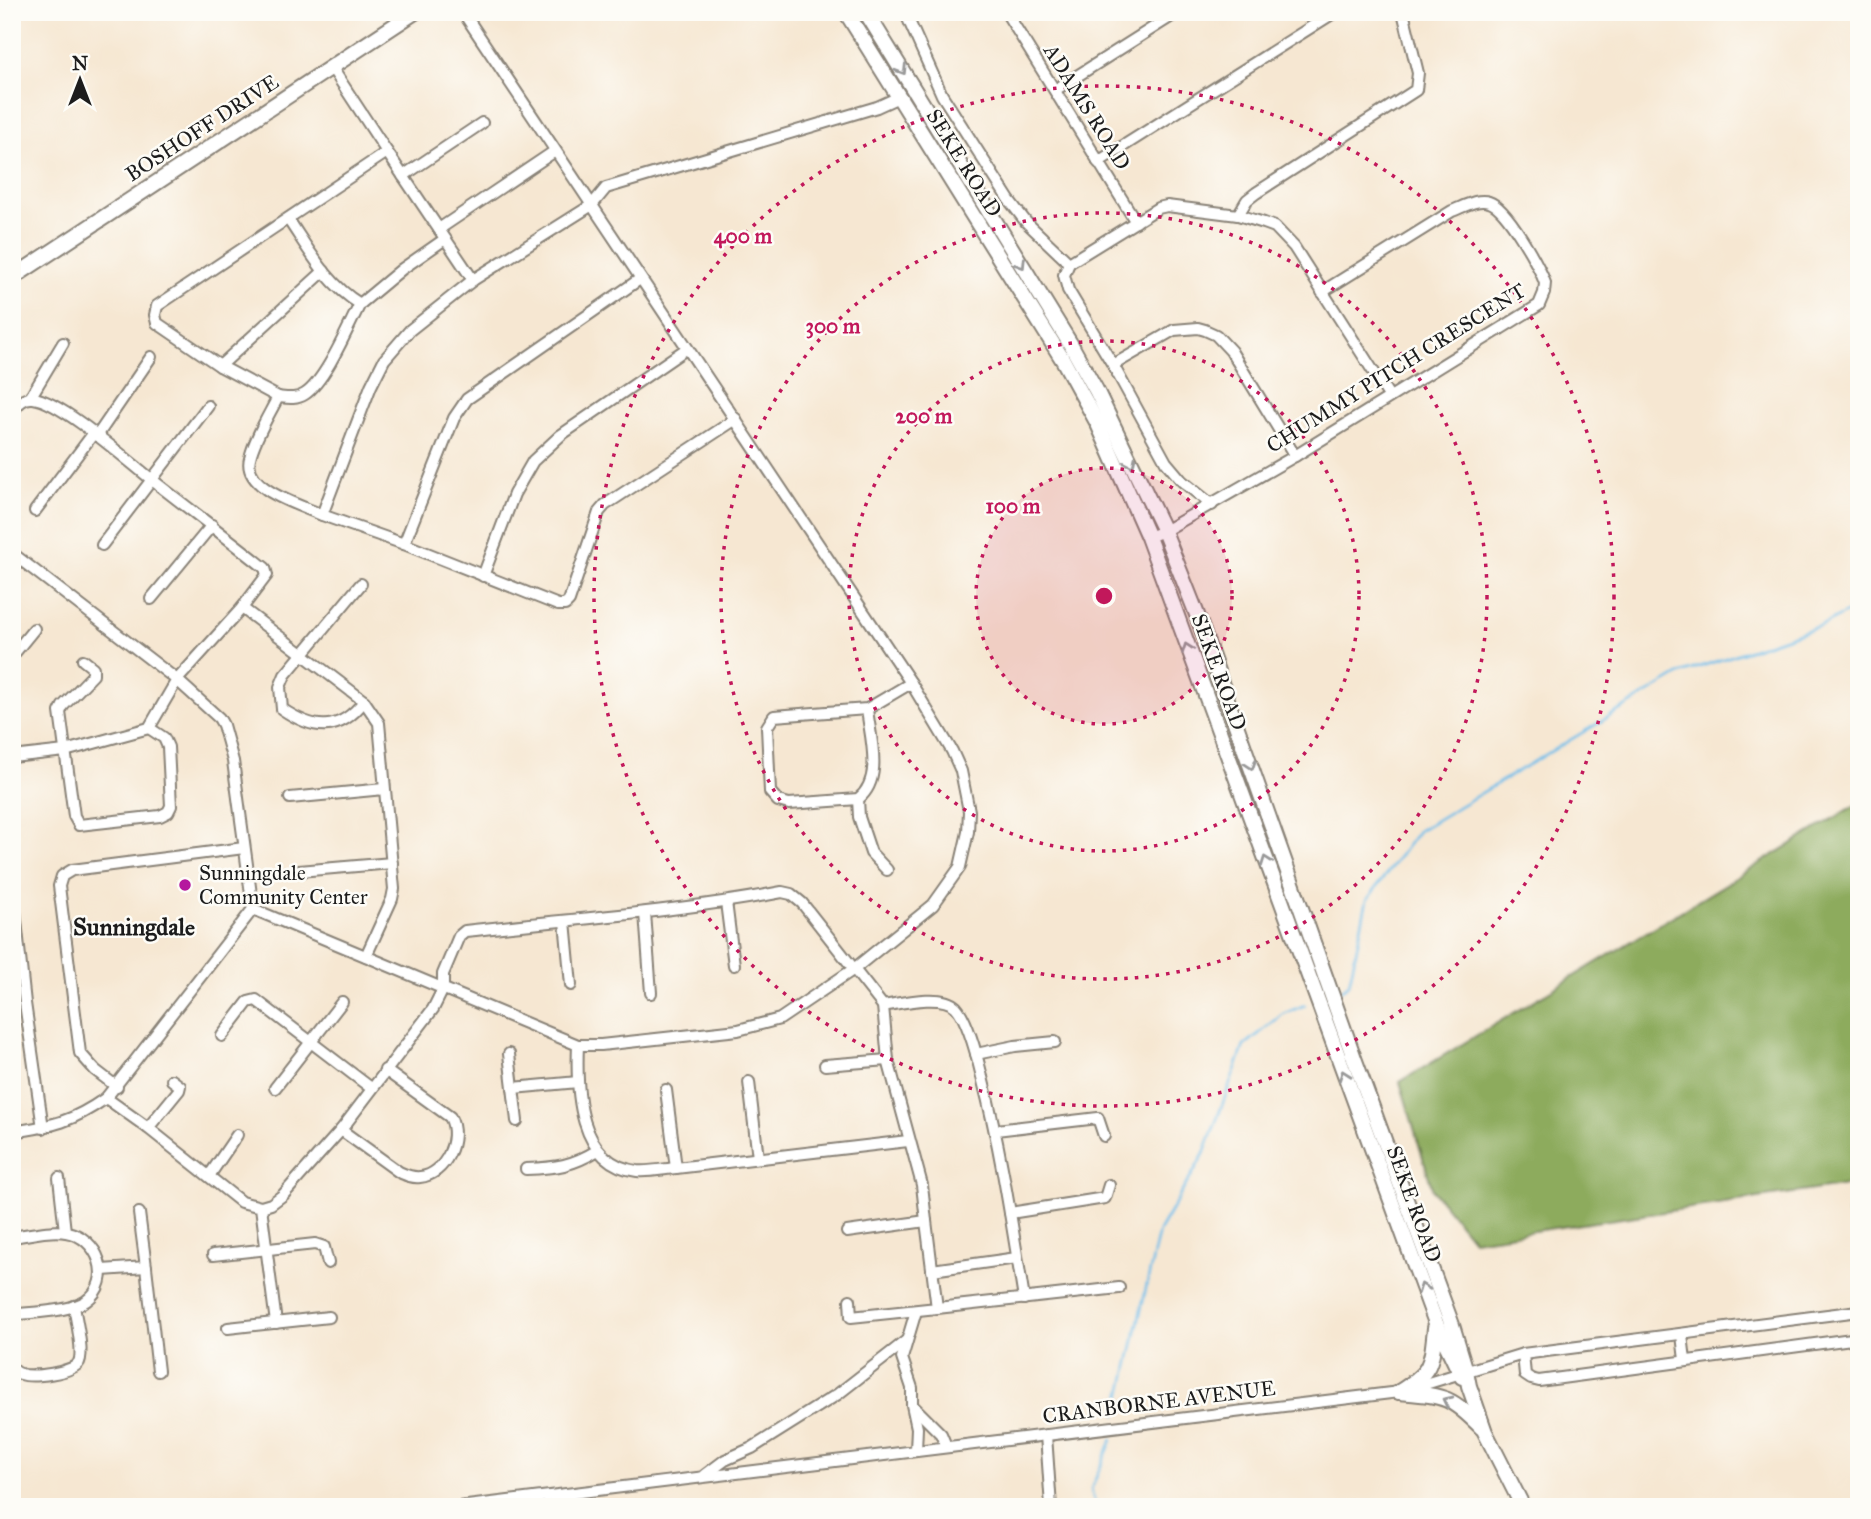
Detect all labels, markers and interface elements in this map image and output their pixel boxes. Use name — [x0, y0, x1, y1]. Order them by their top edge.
street label: ADAMS ROAD — [1037, 38, 1136, 175]
north arrow — [46, 46, 116, 116]
text: N — [72, 52, 88, 75]
one-way arrow — [893, 63, 906, 76]
street label: BOSHOFF DRIVE — [121, 69, 283, 187]
street label: SEKE ROAD — [921, 104, 1007, 222]
text: 400 m — [714, 223, 773, 249]
one-way arrow — [1012, 257, 1025, 270]
street label: CHUMMY PITCH CRESCENT — [1262, 277, 1530, 459]
text: 300 m — [805, 313, 861, 339]
text: 200 m — [896, 403, 953, 429]
one-way arrow — [1123, 456, 1137, 468]
text: 100 m — [986, 493, 1041, 519]
centre of rings — [1092, 584, 1116, 608]
street label: SEKE ROAD — [1186, 610, 1252, 734]
one-way arrow — [1182, 642, 1196, 654]
one-way arrow — [1243, 759, 1257, 771]
one-way arrow — [1260, 856, 1274, 868]
place label: Sunningdale Community Center — [199, 860, 368, 910]
marker: Sunningdale Community Center — [177, 877, 193, 893]
district label: Sunningdale — [73, 912, 195, 942]
one-way arrow — [1339, 1069, 1353, 1081]
street label: SEKE ROAD — [1381, 1142, 1447, 1266]
one-way arrow — [1417, 1283, 1431, 1295]
street label: CRANBORNE AVENUE — [1041, 1375, 1277, 1429]
one-way arrow — [1442, 1395, 1454, 1409]

